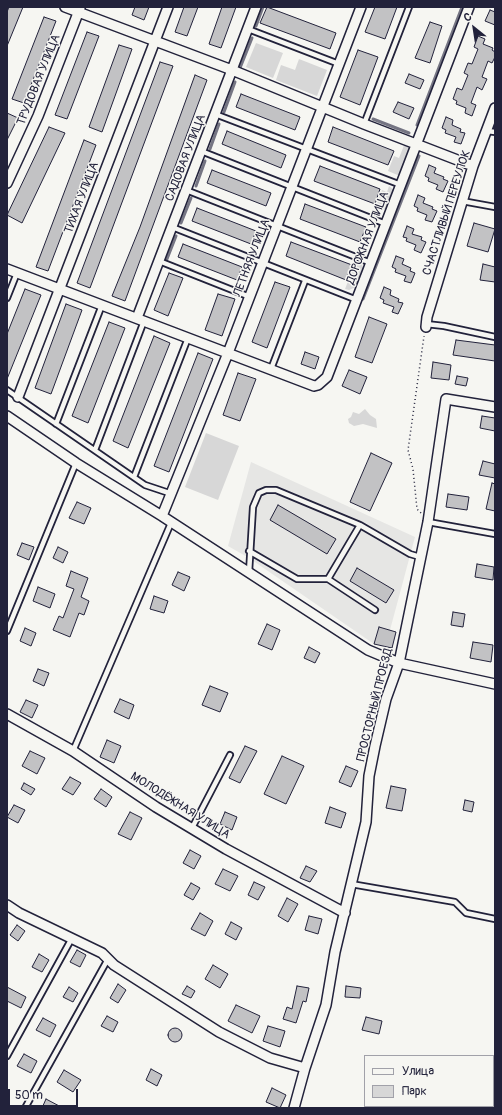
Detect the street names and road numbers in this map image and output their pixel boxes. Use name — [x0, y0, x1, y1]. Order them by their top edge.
street label: ТРУДОВАЯ УЛИЦА — [14, 32, 64, 128]
street label: САДОВАЯ УЛИЦА — [163, 112, 209, 204]
street label: СЧАСТЛИВЫЙ ПЕРЕУЛОК — [420, 149, 474, 277]
street label: ТИХАЯ УЛИЦА — [62, 160, 102, 236]
street label: ДОРОЖНАЯ УЛИЦА — [344, 189, 392, 287]
street label: ЛЕТНЯЯ УЛИЦА — [231, 217, 273, 299]
street label: ПРОСТОРНЫЙ ПРОЕЗД — [354, 647, 396, 763]
street label: МОЛОДЁЖНАЯ УЛИЦА — [128, 770, 232, 842]

